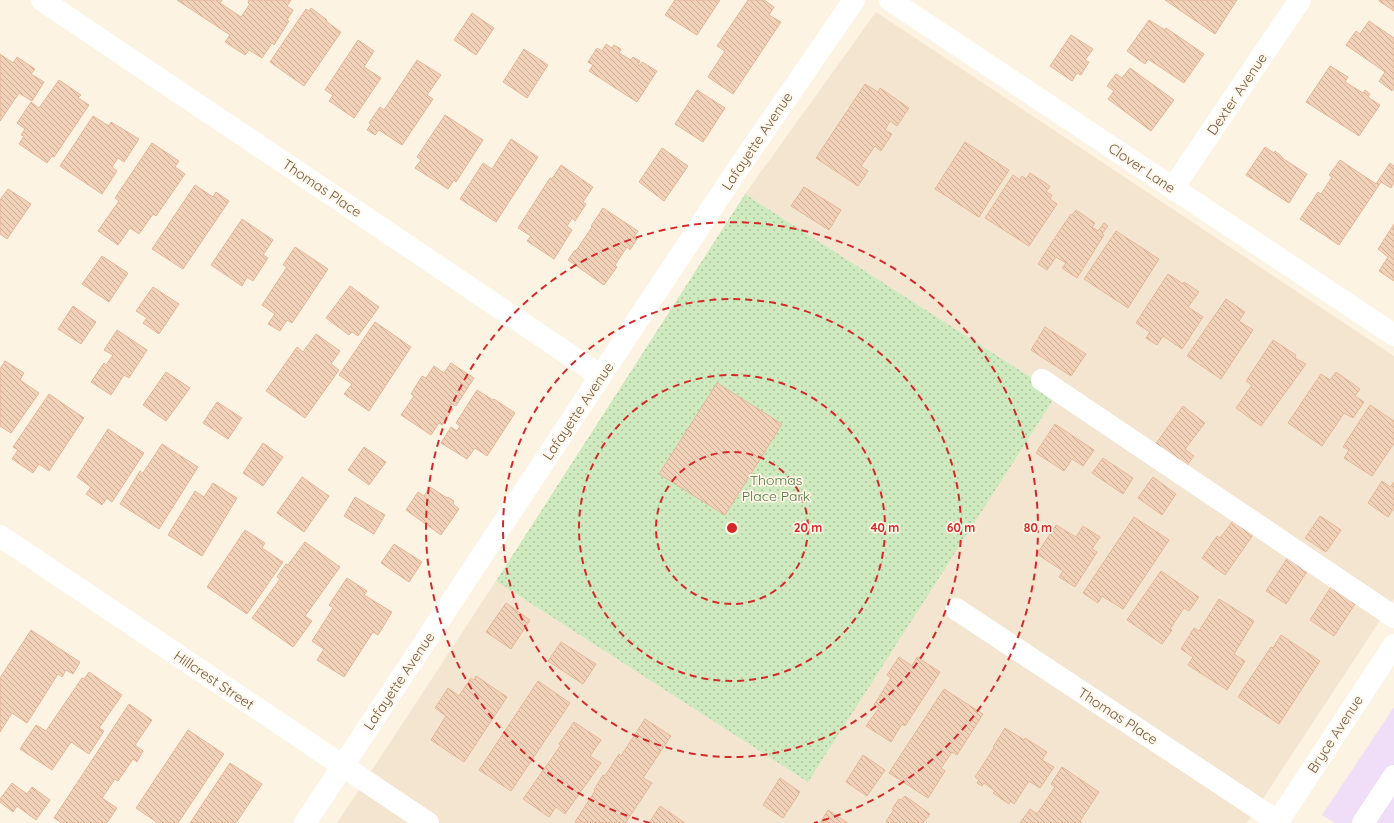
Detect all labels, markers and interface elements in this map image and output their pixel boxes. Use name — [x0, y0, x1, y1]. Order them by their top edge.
street label: Dexter Avenue — [1203, 49, 1271, 138]
street label: Lafayette Avenue — [718, 89, 796, 193]
street label: Clover Lane — [1105, 139, 1179, 197]
street label: Thomas Place — [279, 155, 365, 221]
street label: Lafayette Avenue — [539, 359, 617, 463]
park label: Thomas Place Park — [742, 471, 810, 505]
text: 20 m — [794, 520, 822, 535]
text: 40 m — [871, 520, 899, 535]
text: 60 m — [947, 520, 975, 535]
text: 80 m — [1024, 520, 1052, 535]
centre of rings — [725, 521, 739, 535]
street label: Lafayette Avenue — [360, 629, 438, 733]
street label: Hillcrest Street — [170, 647, 258, 714]
street label: Thomas Place — [1075, 683, 1161, 749]
street label: Bryce Avenue — [1303, 692, 1367, 776]

